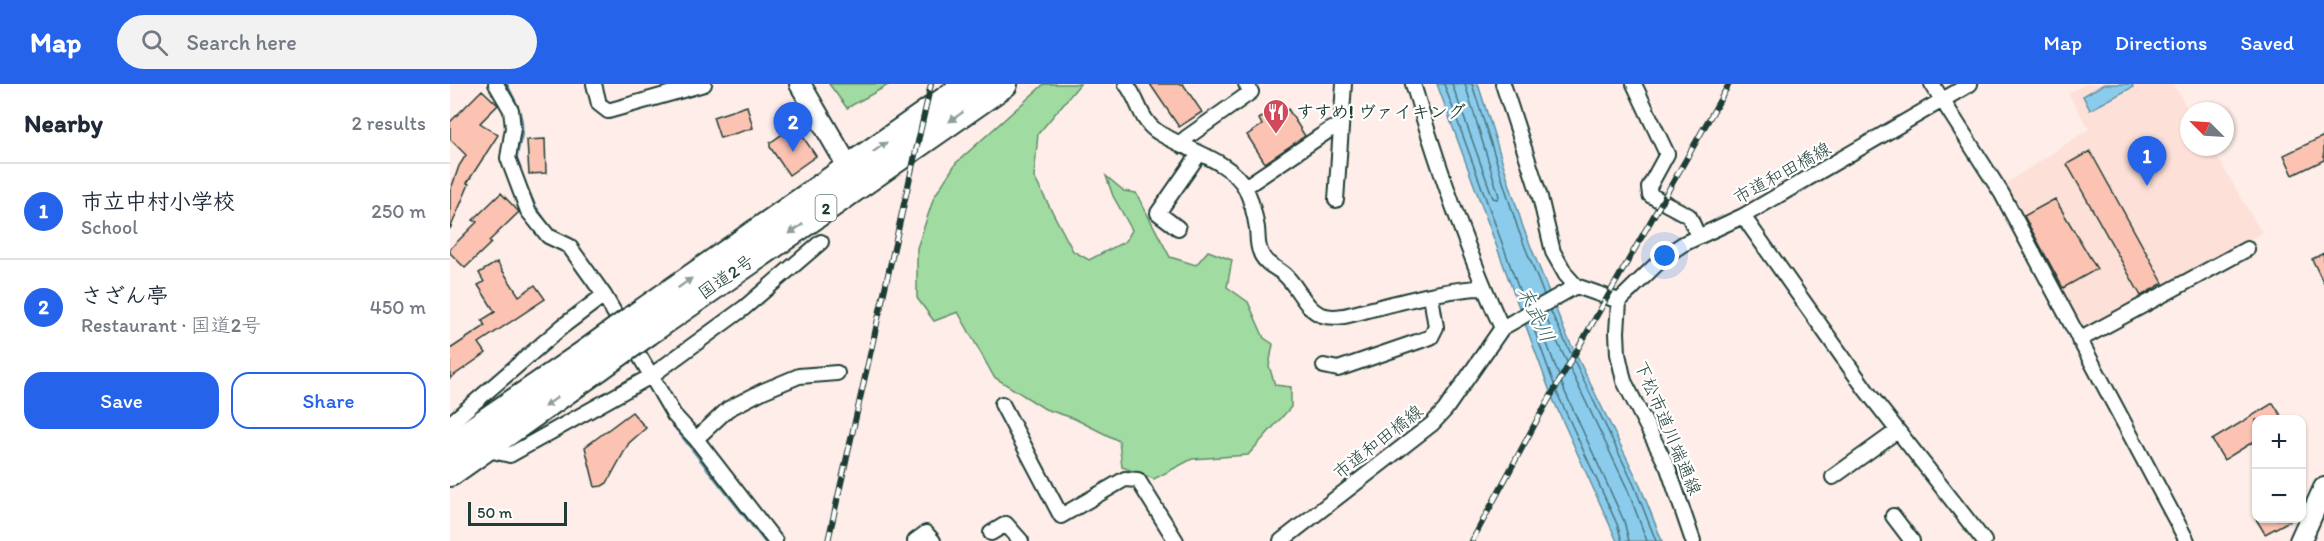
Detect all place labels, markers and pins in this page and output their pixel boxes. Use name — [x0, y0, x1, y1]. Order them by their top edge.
restaurant icon: すすめ! ヴァイキング — [1261, 97, 1291, 135]
place label: すすめ! ヴァイキング — [1296, 101, 1466, 123]
pin: 2 — [774, 103, 812, 152]
pin: 1 — [2128, 136, 2166, 186]

